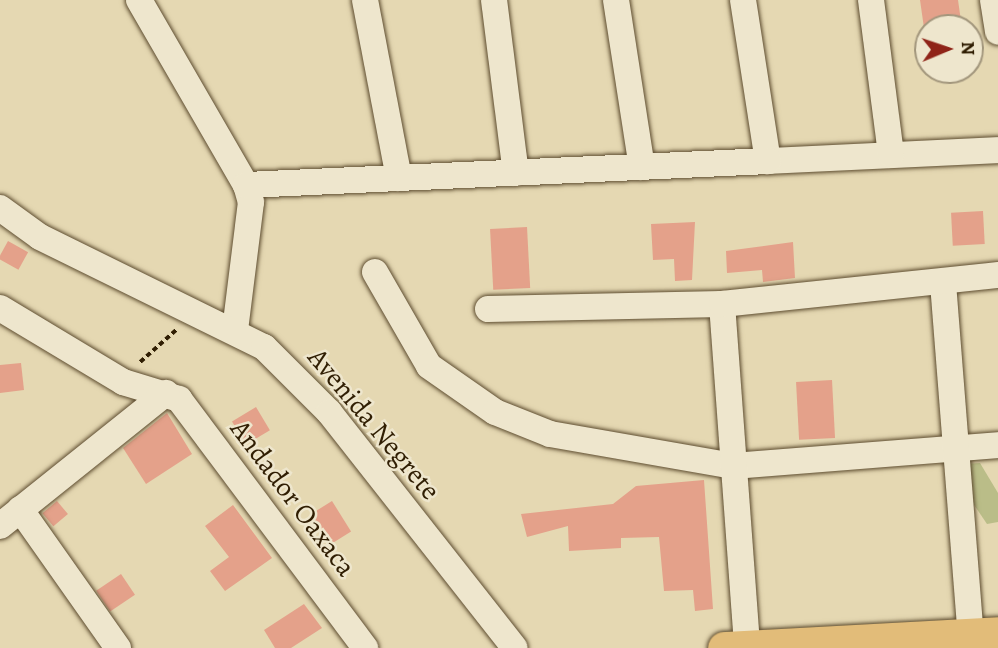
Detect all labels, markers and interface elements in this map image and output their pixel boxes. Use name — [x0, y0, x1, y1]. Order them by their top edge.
north arrow — [914, 14, 984, 84]
text: N — [955, 41, 981, 56]
street label: Avenida Negrete — [301, 341, 447, 507]
street label: Andador Oaxaca — [223, 413, 363, 583]

